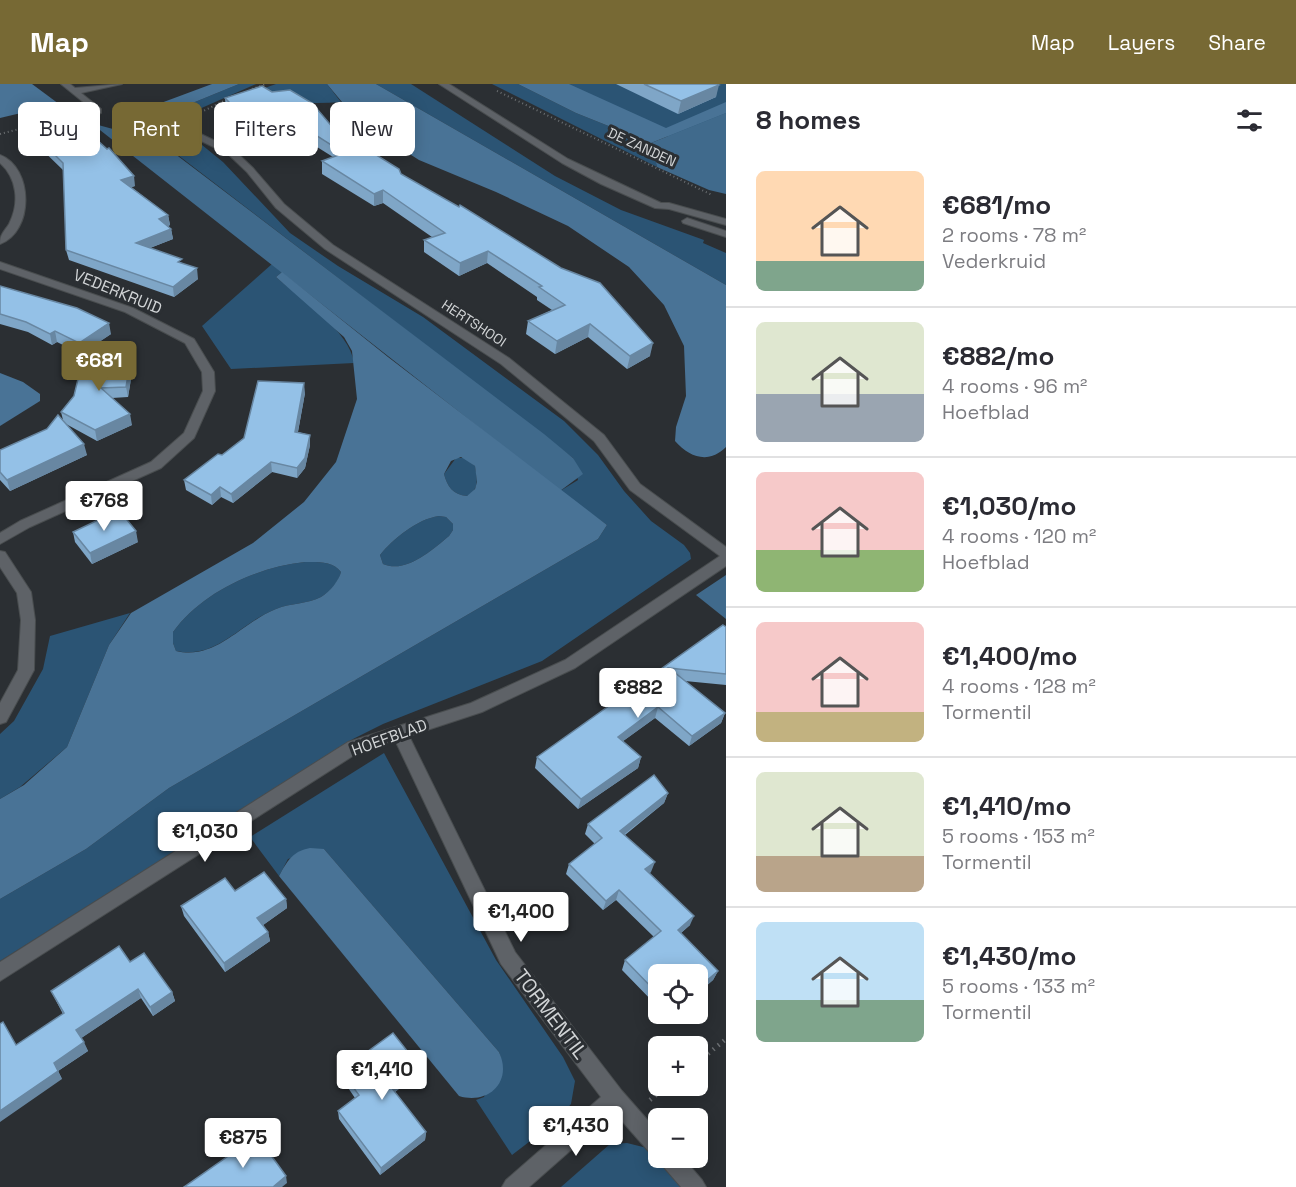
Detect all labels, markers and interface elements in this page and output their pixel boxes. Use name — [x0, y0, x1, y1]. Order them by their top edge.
text: Map — [30, 24, 89, 60]
text: Map — [1031, 29, 1075, 56]
text: Layers — [1108, 29, 1175, 56]
text: Share — [1208, 29, 1266, 56]
chip: Buy — [18, 102, 100, 156]
chip: Rent — [112, 102, 202, 156]
chip: Filters — [214, 102, 318, 156]
chip: New — [330, 102, 415, 156]
text: 8 homes — [756, 103, 861, 137]
icon: filters — [1233, 104, 1266, 137]
street label: DE ZANDEN — [605, 123, 679, 171]
text: €681/mo — [942, 188, 1051, 222]
icon: home — [804, 195, 876, 267]
text: 2 rooms · 78 m² — [942, 222, 1086, 248]
text: Vederkruid — [942, 248, 1046, 274]
street label: VEDERKRUID — [70, 264, 165, 319]
street label: HERTSHOOI — [438, 295, 510, 351]
text: €882/mo — [942, 339, 1054, 373]
pin: €681 — [63, 341, 135, 392]
icon: home — [804, 346, 876, 418]
text: €681 — [76, 347, 122, 373]
text: 4 rooms · 96 m² — [942, 373, 1087, 399]
text: Hoefblad — [942, 399, 1030, 425]
pin: €768 — [68, 481, 140, 532]
text: €768 — [80, 487, 128, 513]
text: €1,030/mo — [942, 489, 1076, 523]
icon: home — [804, 496, 876, 568]
text: 4 rooms · 120 m² — [942, 523, 1096, 549]
text: Hoefblad — [942, 549, 1030, 575]
text: €1,400/mo — [942, 639, 1077, 673]
icon: home — [804, 646, 876, 718]
pin: €882 — [602, 668, 674, 719]
text: 4 rooms · 128 m² — [942, 673, 1096, 699]
text: €882 — [613, 674, 663, 700]
text: Tormentil — [942, 699, 1032, 725]
street label: HOEFBLAD — [349, 714, 430, 761]
text: €1,410/mo — [942, 789, 1071, 823]
icon: home — [804, 796, 876, 868]
pin: €1,030 — [156, 812, 254, 863]
text: €1,030 — [172, 818, 238, 844]
text: 5 rooms · 153 m² — [942, 823, 1095, 849]
text: Tormentil — [942, 849, 1032, 875]
pin: €1,400 — [472, 892, 570, 943]
text: €1,400 — [487, 898, 555, 924]
text: €1,430/mo — [942, 939, 1076, 973]
icon: home — [804, 946, 876, 1018]
street label: TORMENTIL — [509, 964, 593, 1064]
map controls — [648, 964, 708, 1168]
button: locate — [648, 964, 708, 1024]
text: 5 rooms · 133 m² — [942, 973, 1095, 999]
text: Tormentil — [942, 999, 1032, 1025]
button: + — [648, 1036, 708, 1096]
pin: €1,410 — [333, 1050, 431, 1101]
text: €1,410 — [351, 1056, 413, 1082]
pin: €1,430 — [527, 1106, 625, 1157]
button: − — [648, 1108, 708, 1168]
text: €1,430 — [543, 1112, 609, 1138]
pin: €875 — [207, 1118, 279, 1169]
text: €875 — [219, 1124, 267, 1150]

